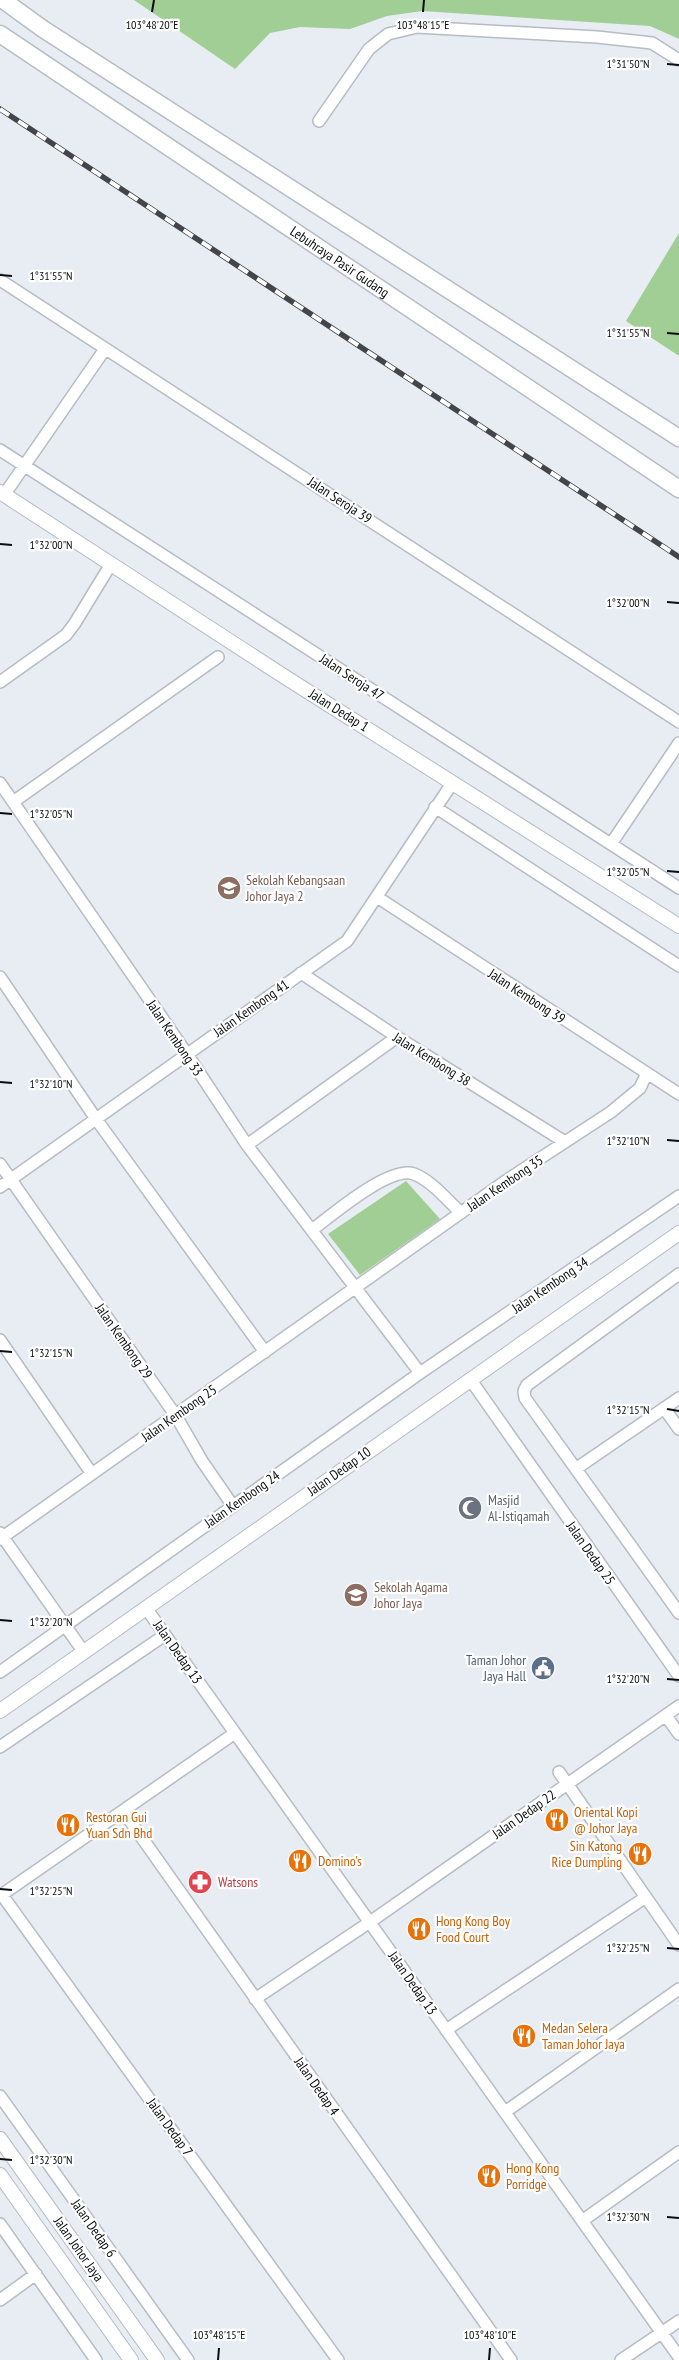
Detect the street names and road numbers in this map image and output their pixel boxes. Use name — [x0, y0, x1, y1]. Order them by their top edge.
street label: Lebuhraya Pasir Gudang — [287, 222, 393, 301]
street label: Jalan Seroja 39 — [304, 472, 375, 527]
street label: Jalan Seroja 47 — [316, 649, 387, 704]
street label: Jalan Dedap 1 — [305, 684, 372, 735]
street label: Jalan Kembong 39 — [484, 964, 569, 1028]
street label: Jalan Kembong 41 — [209, 975, 292, 1041]
street label: Jalan Kembong 33 — [142, 996, 207, 1080]
street label: Jalan Kembong 38 — [389, 1027, 474, 1090]
street label: Jalan Kembong 35 — [463, 1151, 547, 1216]
street label: Jalan Kembong 34 — [508, 1253, 592, 1318]
street label: Jalan Kembong 29 — [91, 1299, 157, 1382]
street label: Jalan Kembong 25 — [137, 1380, 220, 1446]
street label: Jalan Dedap 10 — [303, 1443, 374, 1500]
street label: Jalan Kembong 24 — [200, 1466, 284, 1532]
street label: Jalan Dedap 25 — [562, 1517, 619, 1588]
street label: Jalan Dedap 13 — [149, 1616, 206, 1687]
street label: Jalan Dedap 22 — [488, 1786, 559, 1843]
street label: Jalan Dedap 13 — [384, 1947, 441, 2018]
street label: Jalan Dedap 4 — [290, 2053, 344, 2119]
street label: Jalan Dedap 7 — [142, 2094, 197, 2159]
street label: Jalan Dedap 6 — [67, 2195, 121, 2261]
street label: Jalan Johor Jaya — [49, 2212, 108, 2285]

